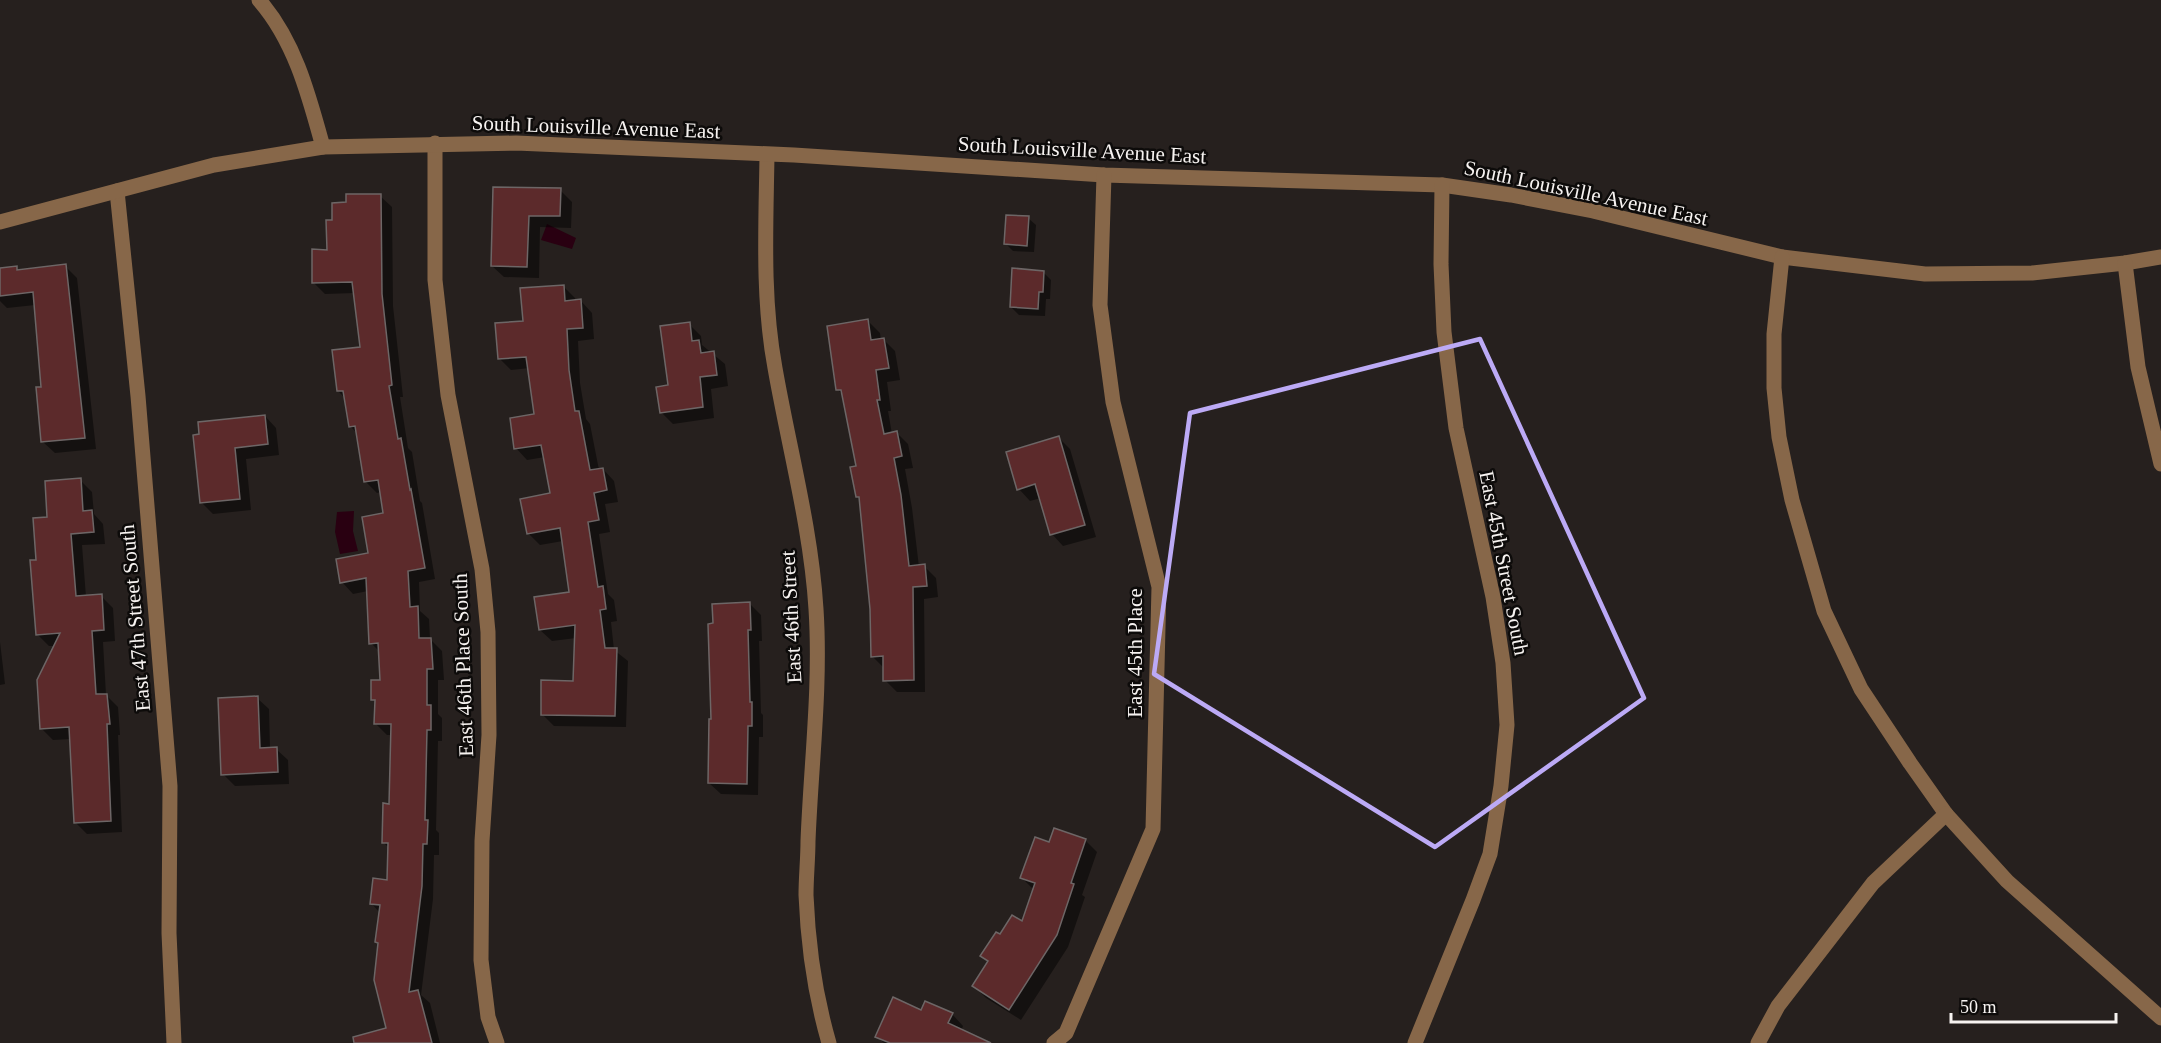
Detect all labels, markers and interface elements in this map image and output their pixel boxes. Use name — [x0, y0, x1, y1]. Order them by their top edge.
street label: South Louisville Avenue East — [471, 111, 721, 143]
street label: South Louisville Avenue East — [957, 132, 1207, 168]
street label: South Louisville Avenue East — [1462, 155, 1710, 231]
street label: East 45th Street South — [1474, 469, 1534, 658]
street label: East 47th Street South — [115, 523, 155, 712]
street label: East 46th Street — [776, 550, 806, 684]
street label: East 46th Place South — [448, 572, 478, 757]
street label: East 45th Place — [1123, 588, 1147, 718]
scale bar — [1951, 986, 2116, 1024]
text: 50 m — [1960, 997, 1997, 1017]

